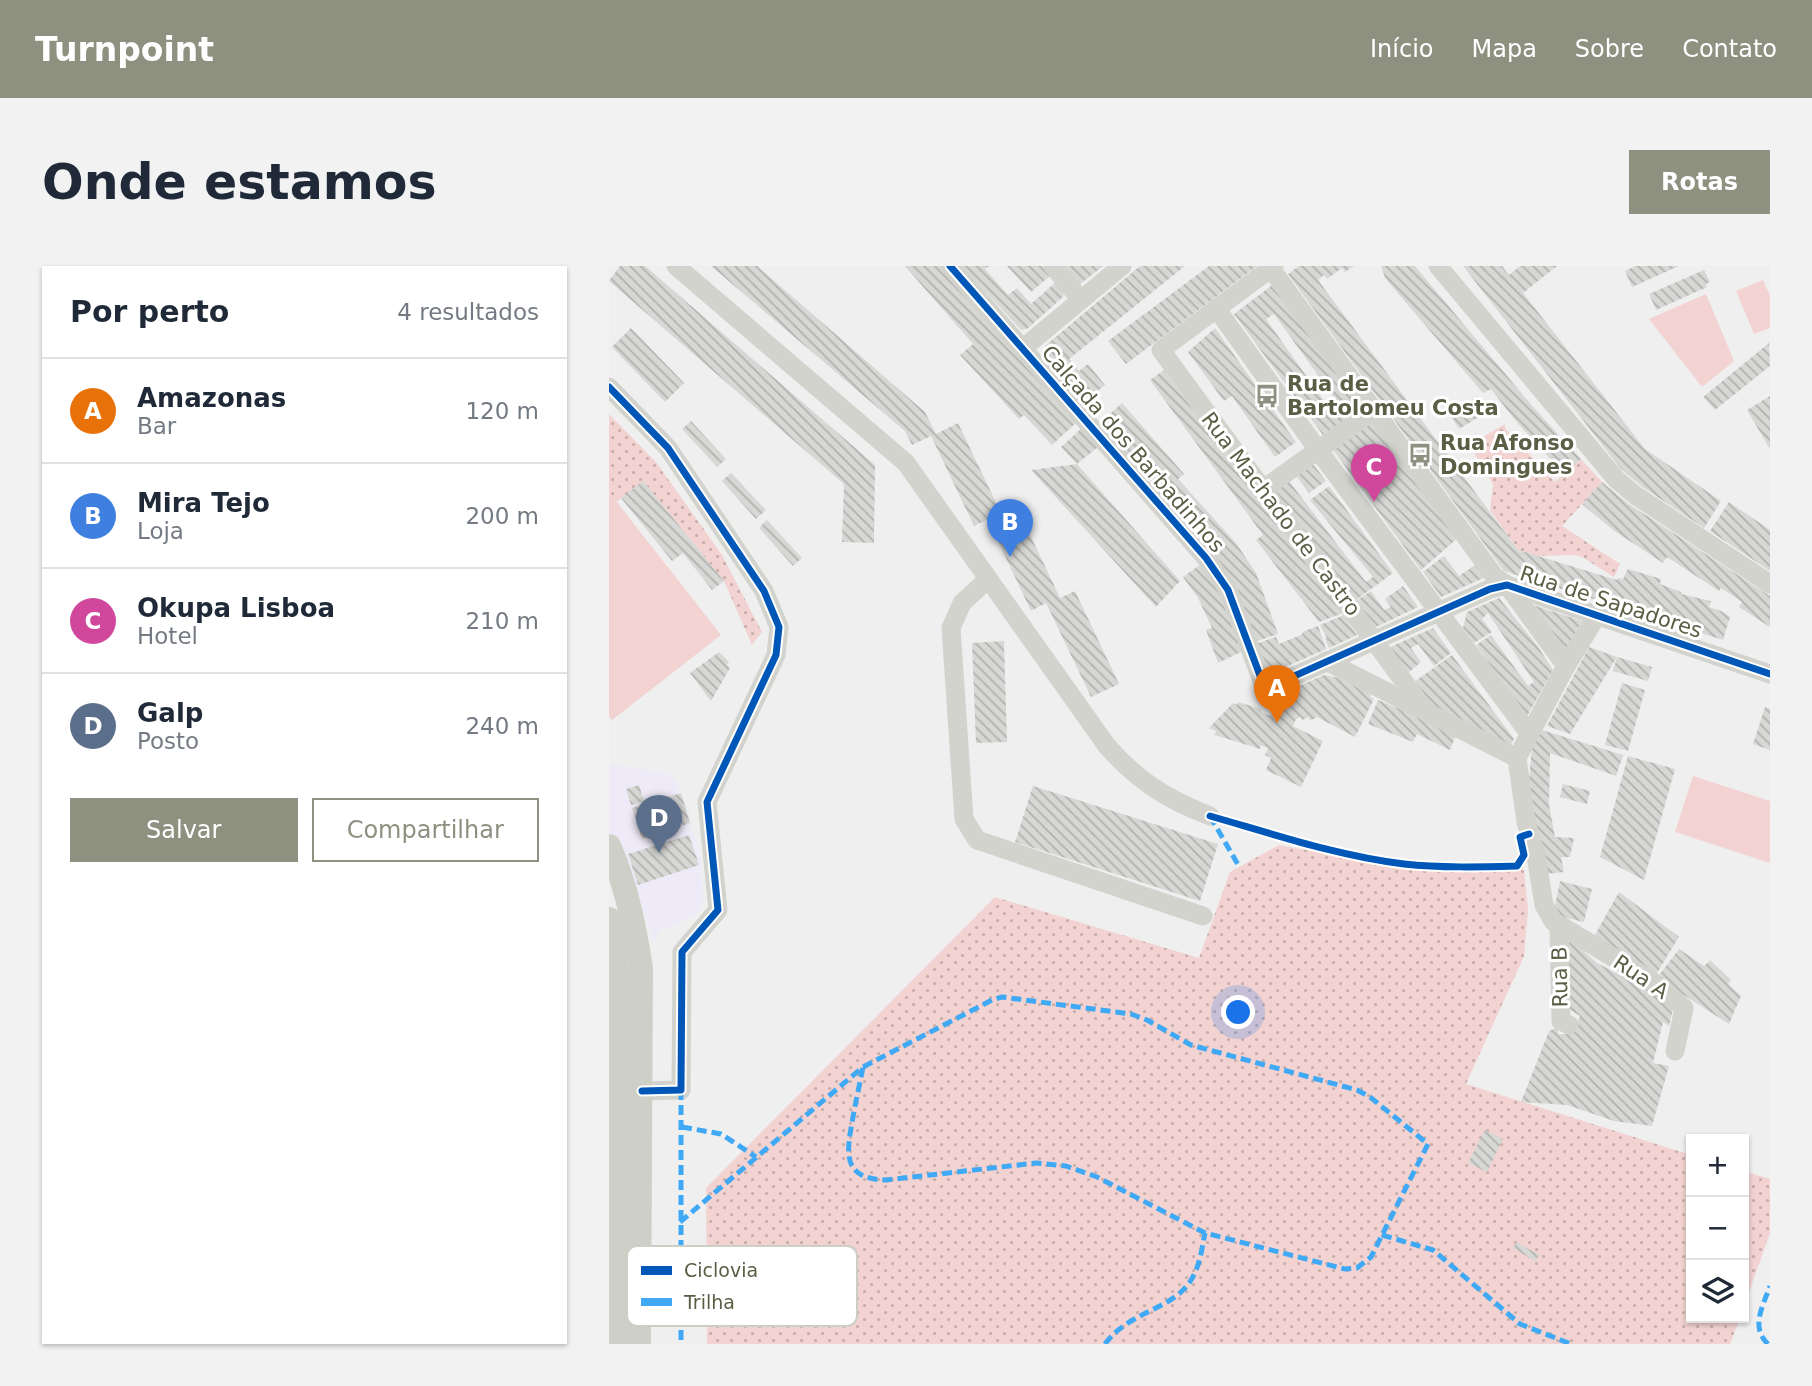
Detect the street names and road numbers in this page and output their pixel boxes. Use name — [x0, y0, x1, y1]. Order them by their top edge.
street label: Calçada dos Barbadinhos — [1037, 341, 1229, 557]
street label: Rua Machado de Castro — [1197, 407, 1365, 621]
street label: Rua de Sapadores — [1517, 561, 1705, 643]
street label: Rua B — [1547, 946, 1573, 1008]
street label: Rua A — [1609, 950, 1673, 1004]

